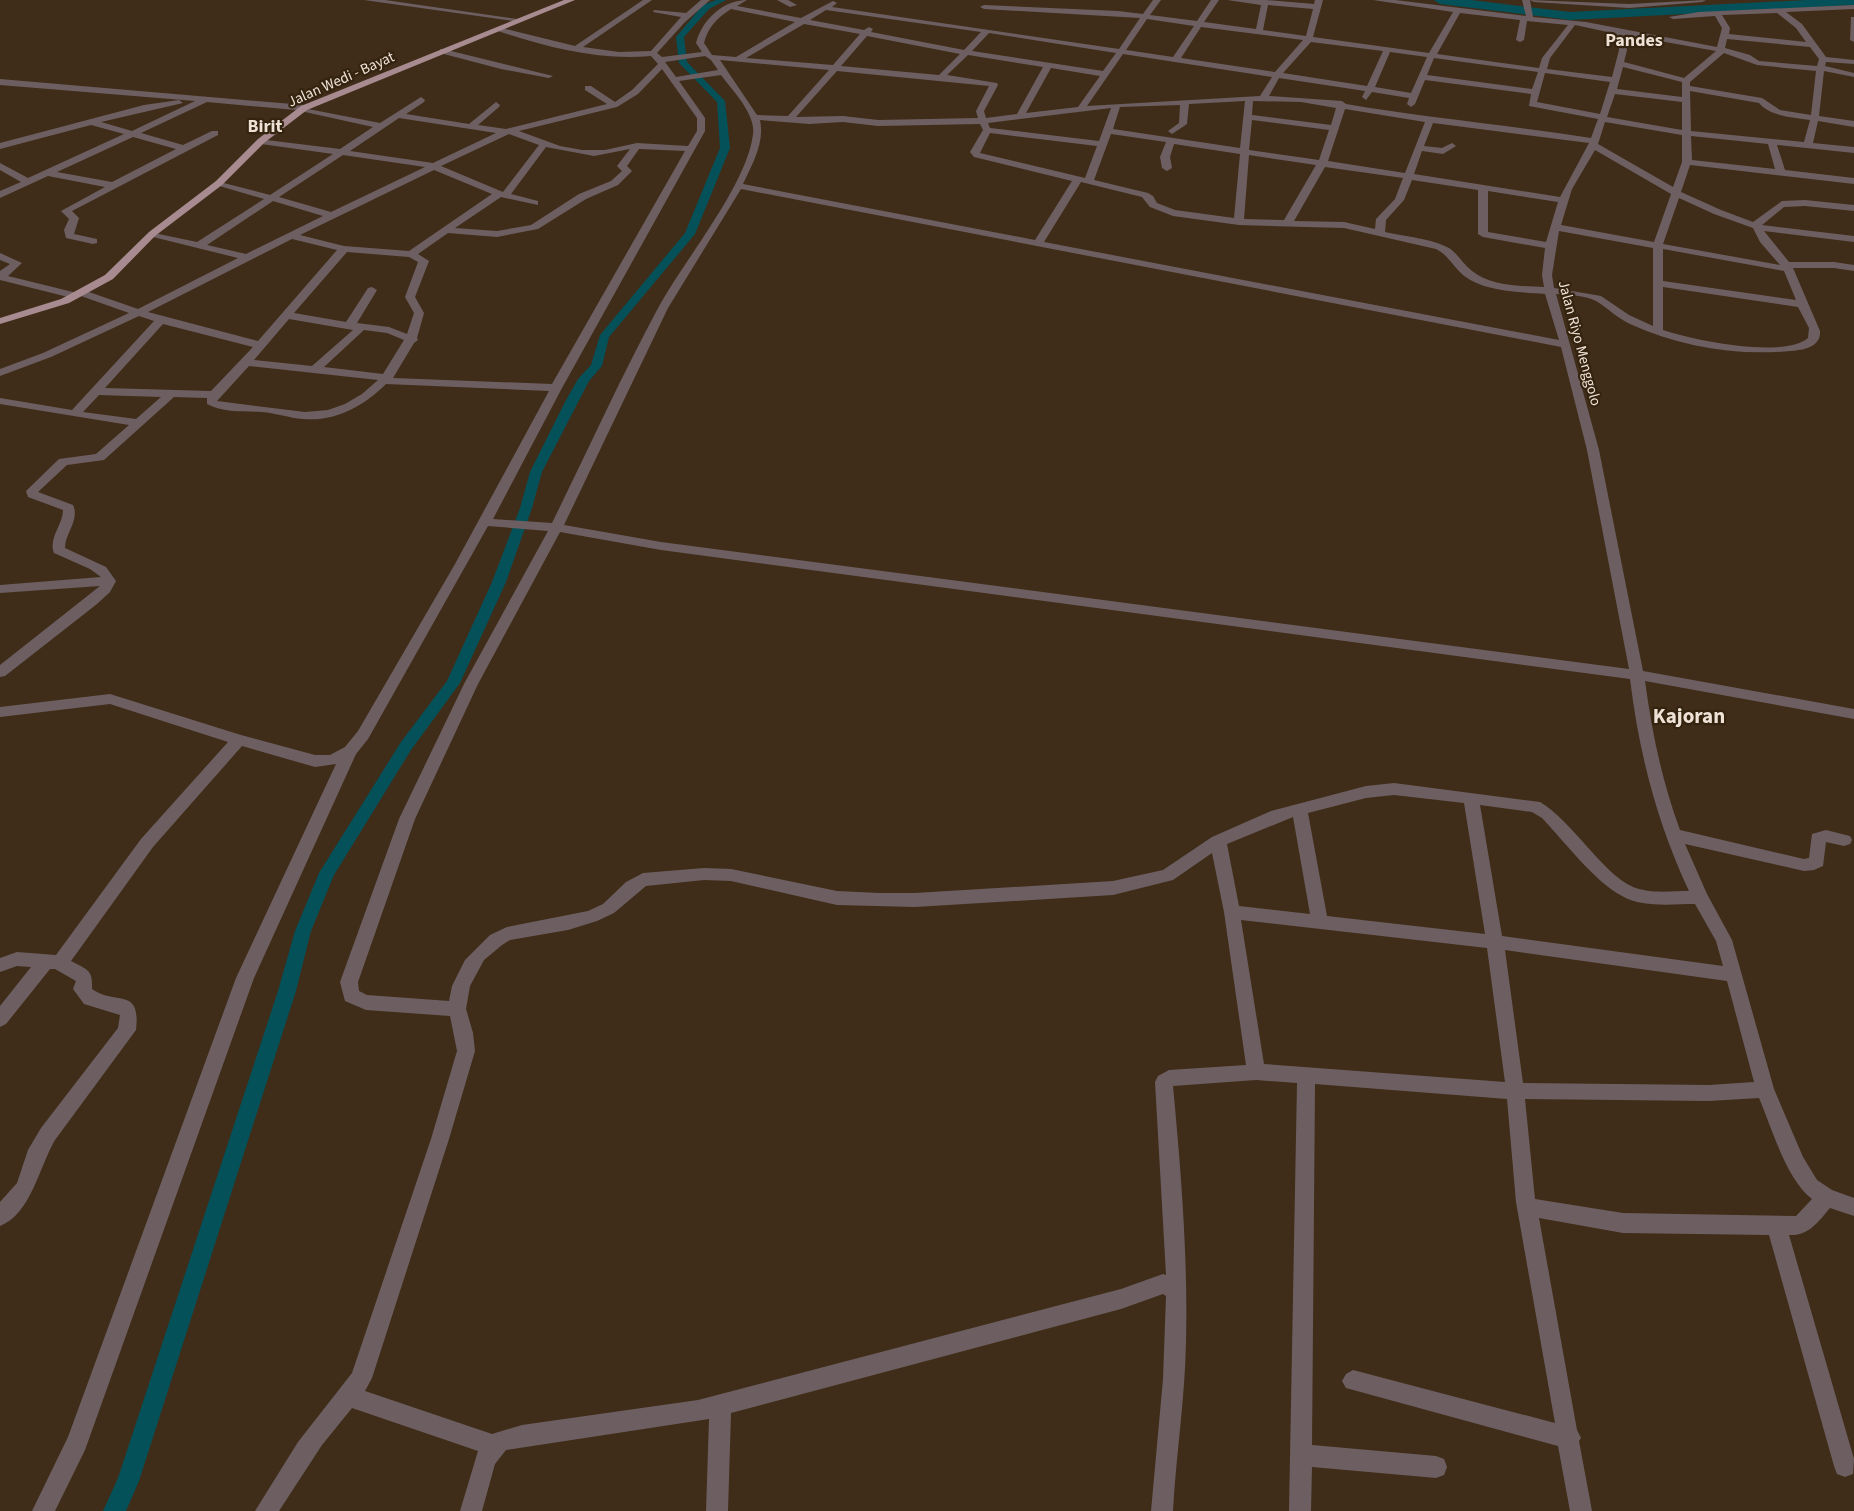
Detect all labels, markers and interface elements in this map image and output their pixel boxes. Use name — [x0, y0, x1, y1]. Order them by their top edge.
district label: Pandes — [1605, 28, 1663, 53]
street label: Jalan Wedi - Bayat — [285, 47, 398, 112]
district label: Birit — [248, 114, 283, 139]
street label: Jalan Riyo Menggolo — [1553, 278, 1606, 408]
district label: Kajoran — [1653, 701, 1725, 731]

